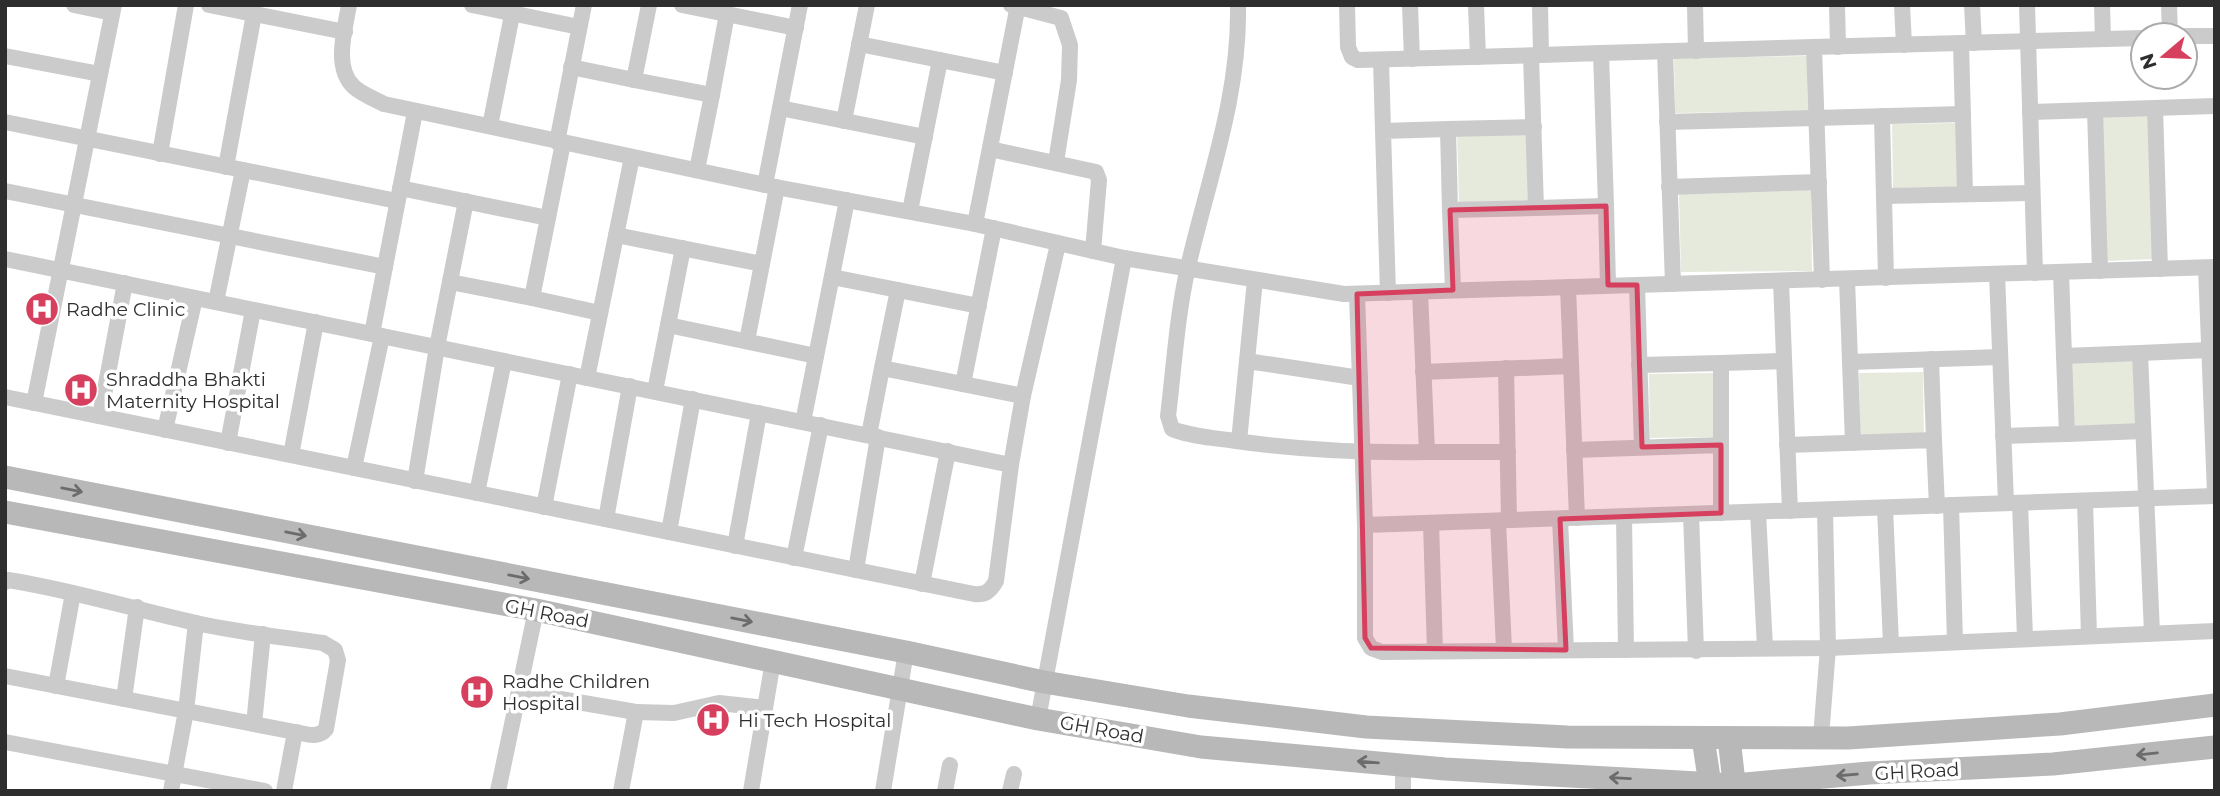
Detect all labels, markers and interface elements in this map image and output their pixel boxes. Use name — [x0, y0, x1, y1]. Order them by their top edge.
north arrow — [2129, 21, 2199, 91]
text: N — [2135, 50, 2162, 72]
hospital icon: Radhe Clinic — [23, 290, 61, 328]
place label: Radhe Clinic — [66, 298, 185, 321]
place label: Shraddha Bhakti Maternity Hospital — [106, 368, 280, 413]
hospital icon: Shraddha Bhakti Maternity Hospital — [62, 371, 100, 409]
one-way arrow — [60, 484, 83, 498]
one-way arrow — [284, 527, 307, 541]
one-way arrow — [507, 571, 530, 584]
street label: GH Road — [503, 594, 591, 633]
one-way arrow — [730, 614, 753, 628]
place label: Radhe Children Hospital — [502, 670, 650, 715]
hospital icon: Radhe Children Hospital — [458, 673, 496, 711]
hospital icon: Hi Tech Hospital — [694, 701, 732, 739]
place label: Hi Tech Hospital — [738, 709, 891, 732]
street label: GH Road — [1058, 711, 1146, 748]
one-way arrow — [2136, 748, 2159, 761]
one-way arrow — [1358, 755, 1380, 768]
street label: GH Road — [1874, 758, 1960, 785]
one-way arrow — [1836, 769, 1859, 782]
one-way arrow — [1609, 771, 1632, 784]

